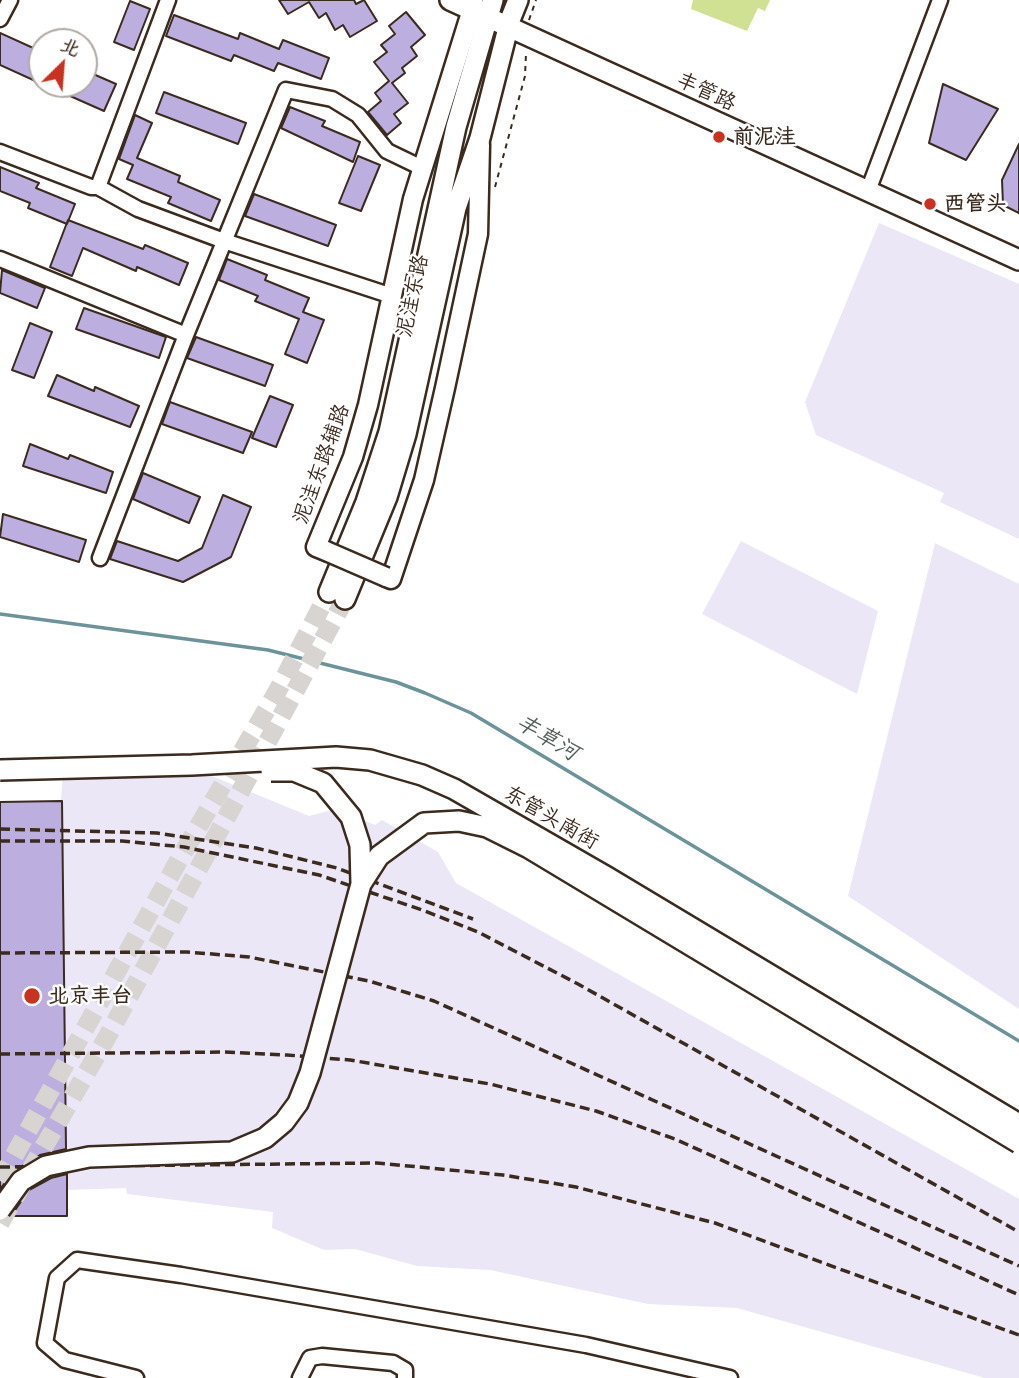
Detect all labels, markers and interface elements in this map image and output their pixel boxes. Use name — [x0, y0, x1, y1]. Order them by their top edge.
north arrow — [28, 28, 98, 98]
text: 北 — [56, 29, 86, 62]
street label: 丰管路 — [672, 67, 740, 117]
place label: 前泥洼 — [733, 124, 796, 150]
marker: 前泥洼 — [711, 129, 727, 145]
place label: 西管头 — [944, 191, 1007, 217]
marker: 西管头 — [922, 196, 938, 212]
street label: 泥洼东路 — [392, 252, 434, 340]
street label: 泥洼东路辅路 — [289, 400, 355, 528]
water label: 丰草河 — [510, 708, 584, 768]
street label: 东管头南街 — [499, 781, 603, 855]
place label: 北京丰台 — [48, 983, 132, 1009]
marker: 北京丰台 — [22, 986, 42, 1006]

